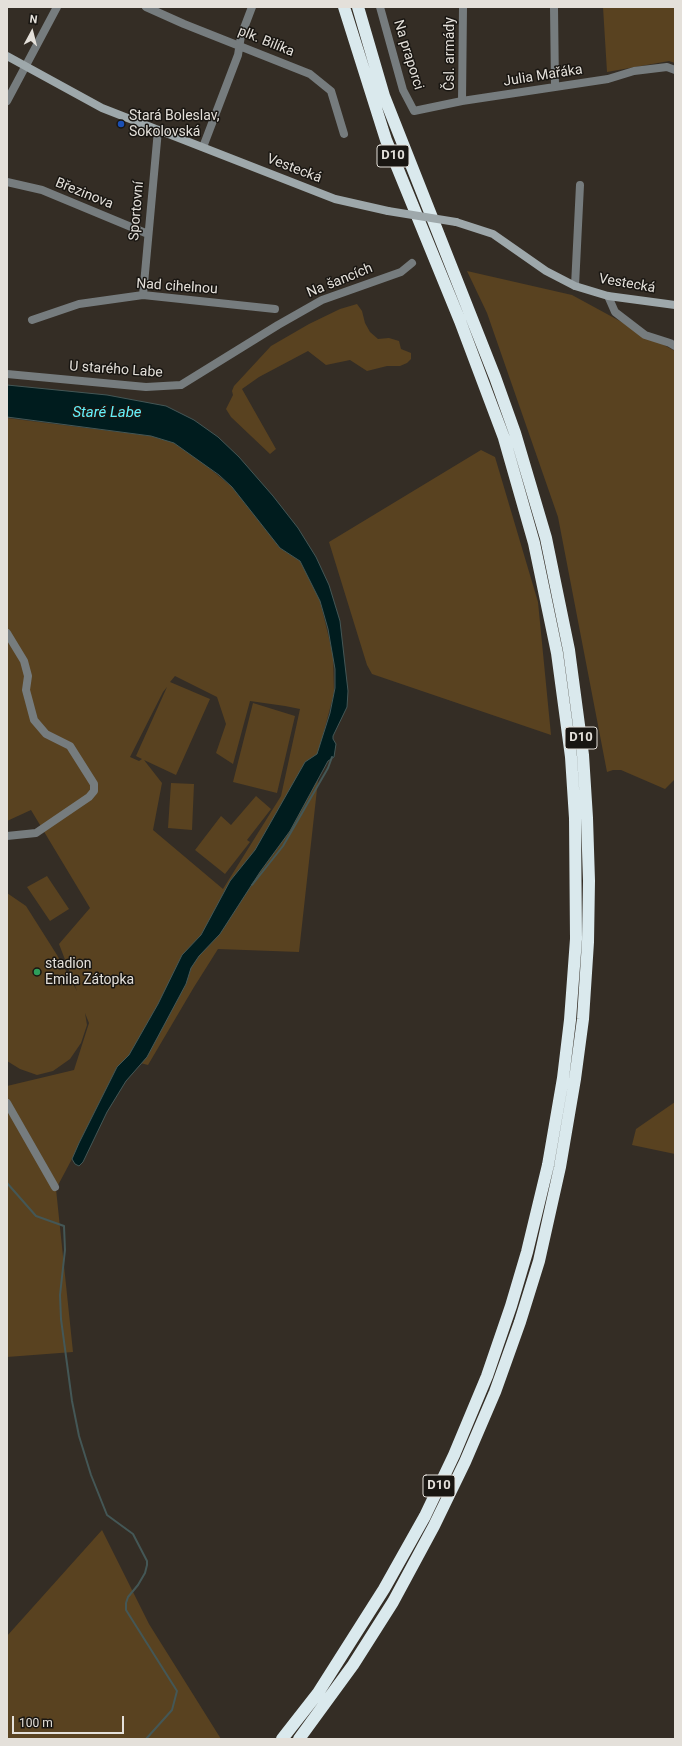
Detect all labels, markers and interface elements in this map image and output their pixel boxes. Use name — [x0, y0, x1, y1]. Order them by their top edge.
north arrow — [12, 12, 52, 52]
text: N — [29, 13, 38, 27]
street label: Čsl. armády — [442, 17, 458, 91]
street label: Na praporci — [389, 18, 427, 92]
street label: plk. Bilíka — [235, 23, 297, 61]
street label: Julia Mařáka — [502, 61, 584, 91]
place label: Stará Boleslav, Sokolovská — [129, 108, 220, 140]
marker: Stará Boleslav, Sokolovská — [116, 119, 126, 129]
road number: D10 — [377, 145, 409, 167]
street label: Vestecká — [264, 151, 324, 187]
street label: Březinova — [53, 175, 115, 213]
street label: Sportovní — [126, 181, 148, 241]
street label: Na šancích — [305, 260, 375, 302]
street label: Vestecká — [597, 271, 657, 297]
street label: Nad cihelnou — [136, 276, 218, 298]
street label: U starého Labe — [69, 358, 163, 382]
water label: Staré Labe — [72, 404, 142, 422]
road number: D10 — [565, 727, 597, 749]
place label: stadion Emila Zátopka — [45, 956, 134, 988]
marker: stadion Emila Zátopka — [32, 967, 42, 977]
road number: D10 — [423, 1475, 455, 1497]
scale bar — [14, 1708, 126, 1734]
text: 100 m — [19, 1716, 53, 1730]

